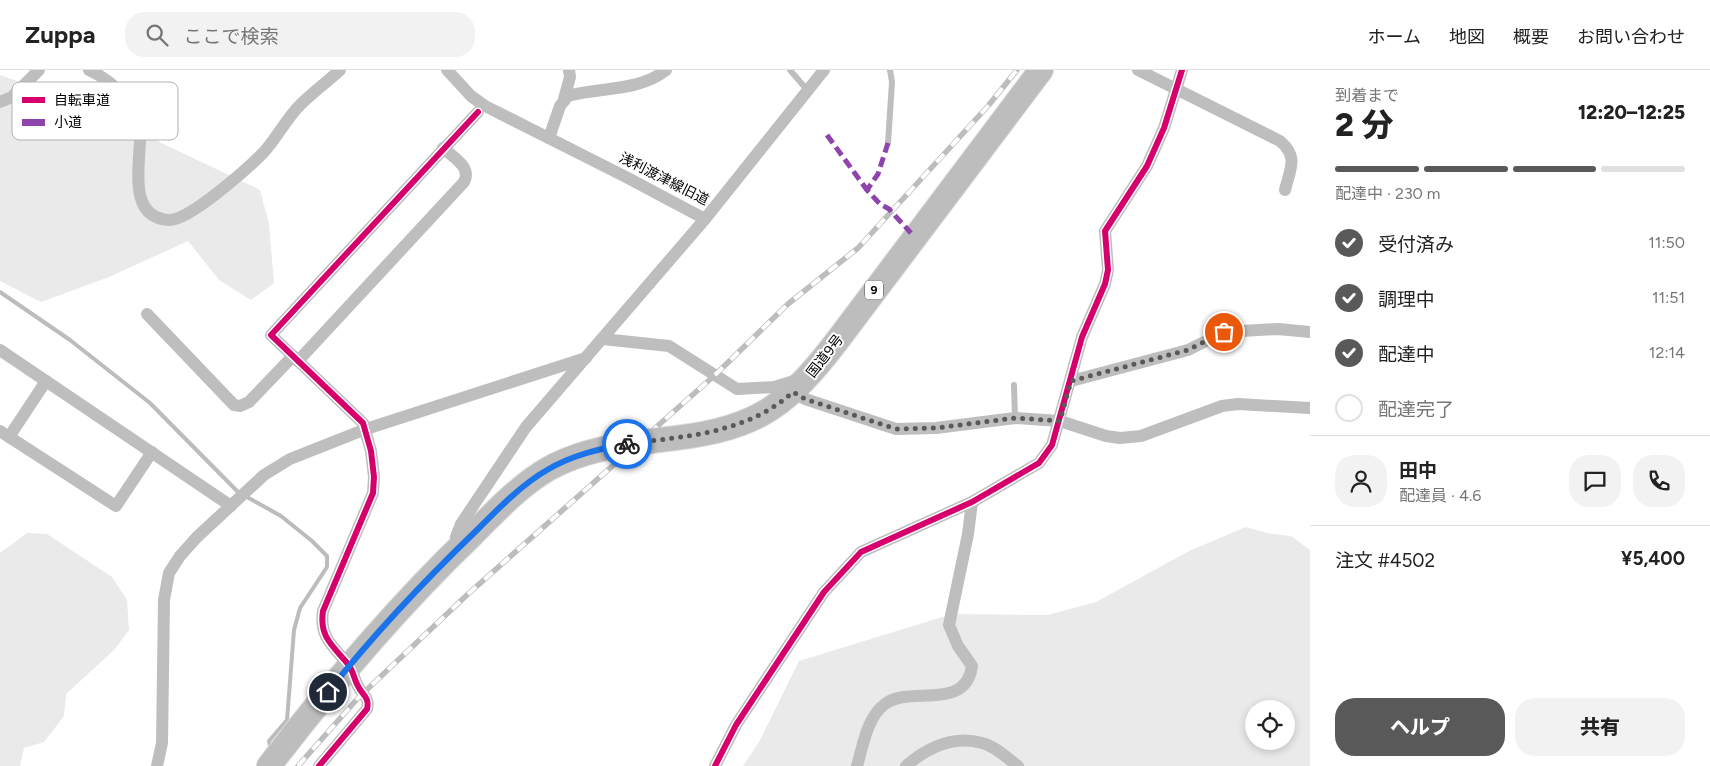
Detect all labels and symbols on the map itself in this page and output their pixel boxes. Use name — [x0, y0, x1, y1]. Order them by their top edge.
legend — [12, 82, 178, 140]
text: 自転車道 — [54, 92, 110, 109]
text: 小道 — [54, 114, 82, 131]
street label: 浅利渡津線旧道 — [616, 149, 712, 209]
road number: 9 — [865, 280, 883, 300]
pin — [1203, 311, 1245, 353]
street label: 国道9号 — [803, 331, 847, 381]
courier — [602, 419, 652, 469]
pin — [307, 671, 349, 713]

